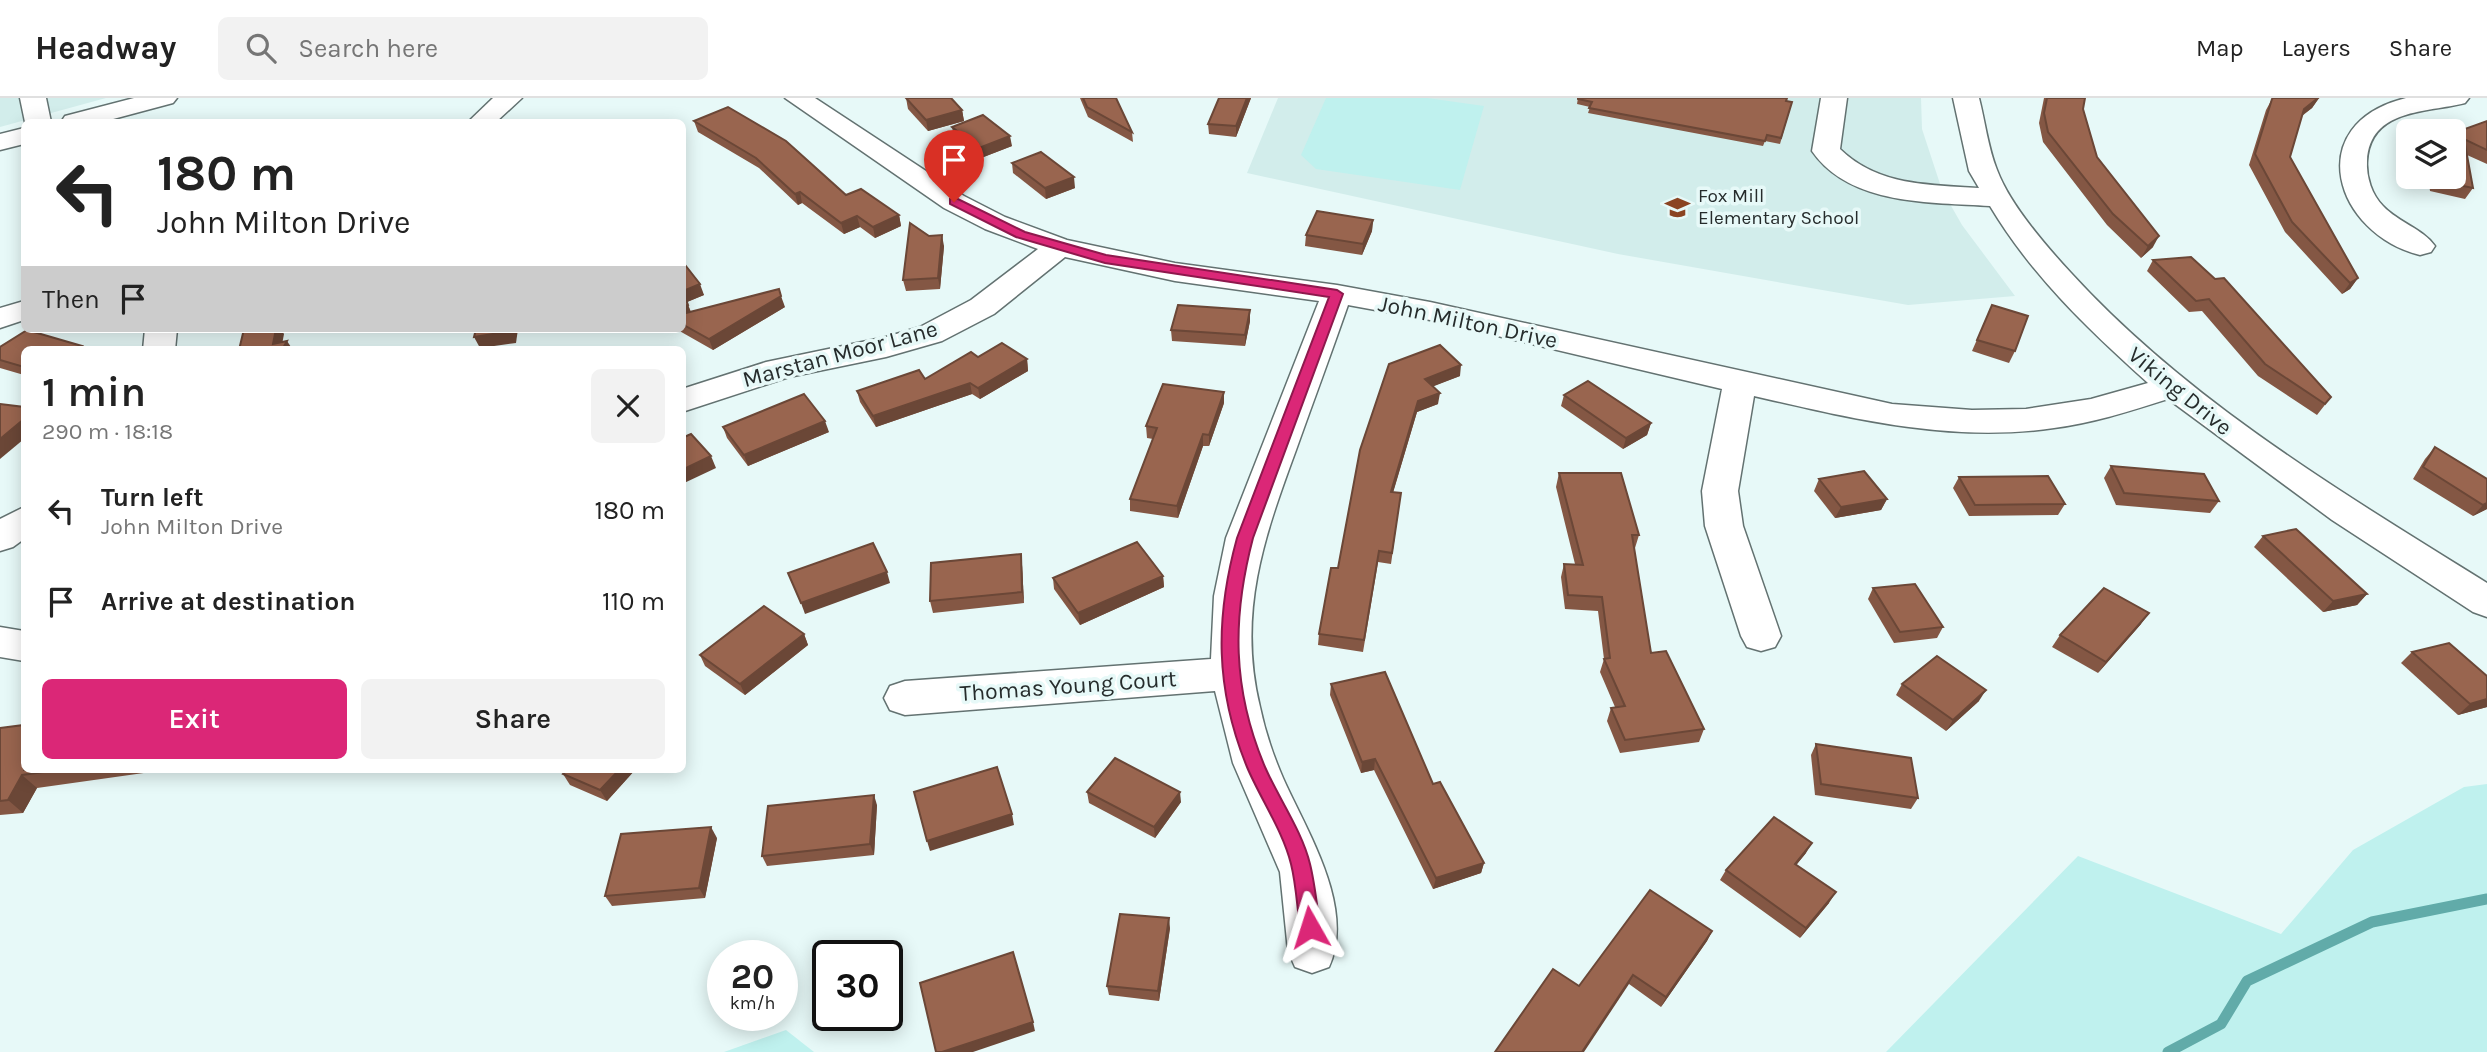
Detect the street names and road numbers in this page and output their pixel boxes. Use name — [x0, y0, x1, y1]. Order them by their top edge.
street label: John Milton Drive — [1376, 290, 1560, 354]
street label: Marstan Moor Lane — [740, 315, 940, 393]
street label: Viking Drive — [2123, 341, 2237, 441]
street label: Thomas Young Court — [959, 665, 1178, 707]

